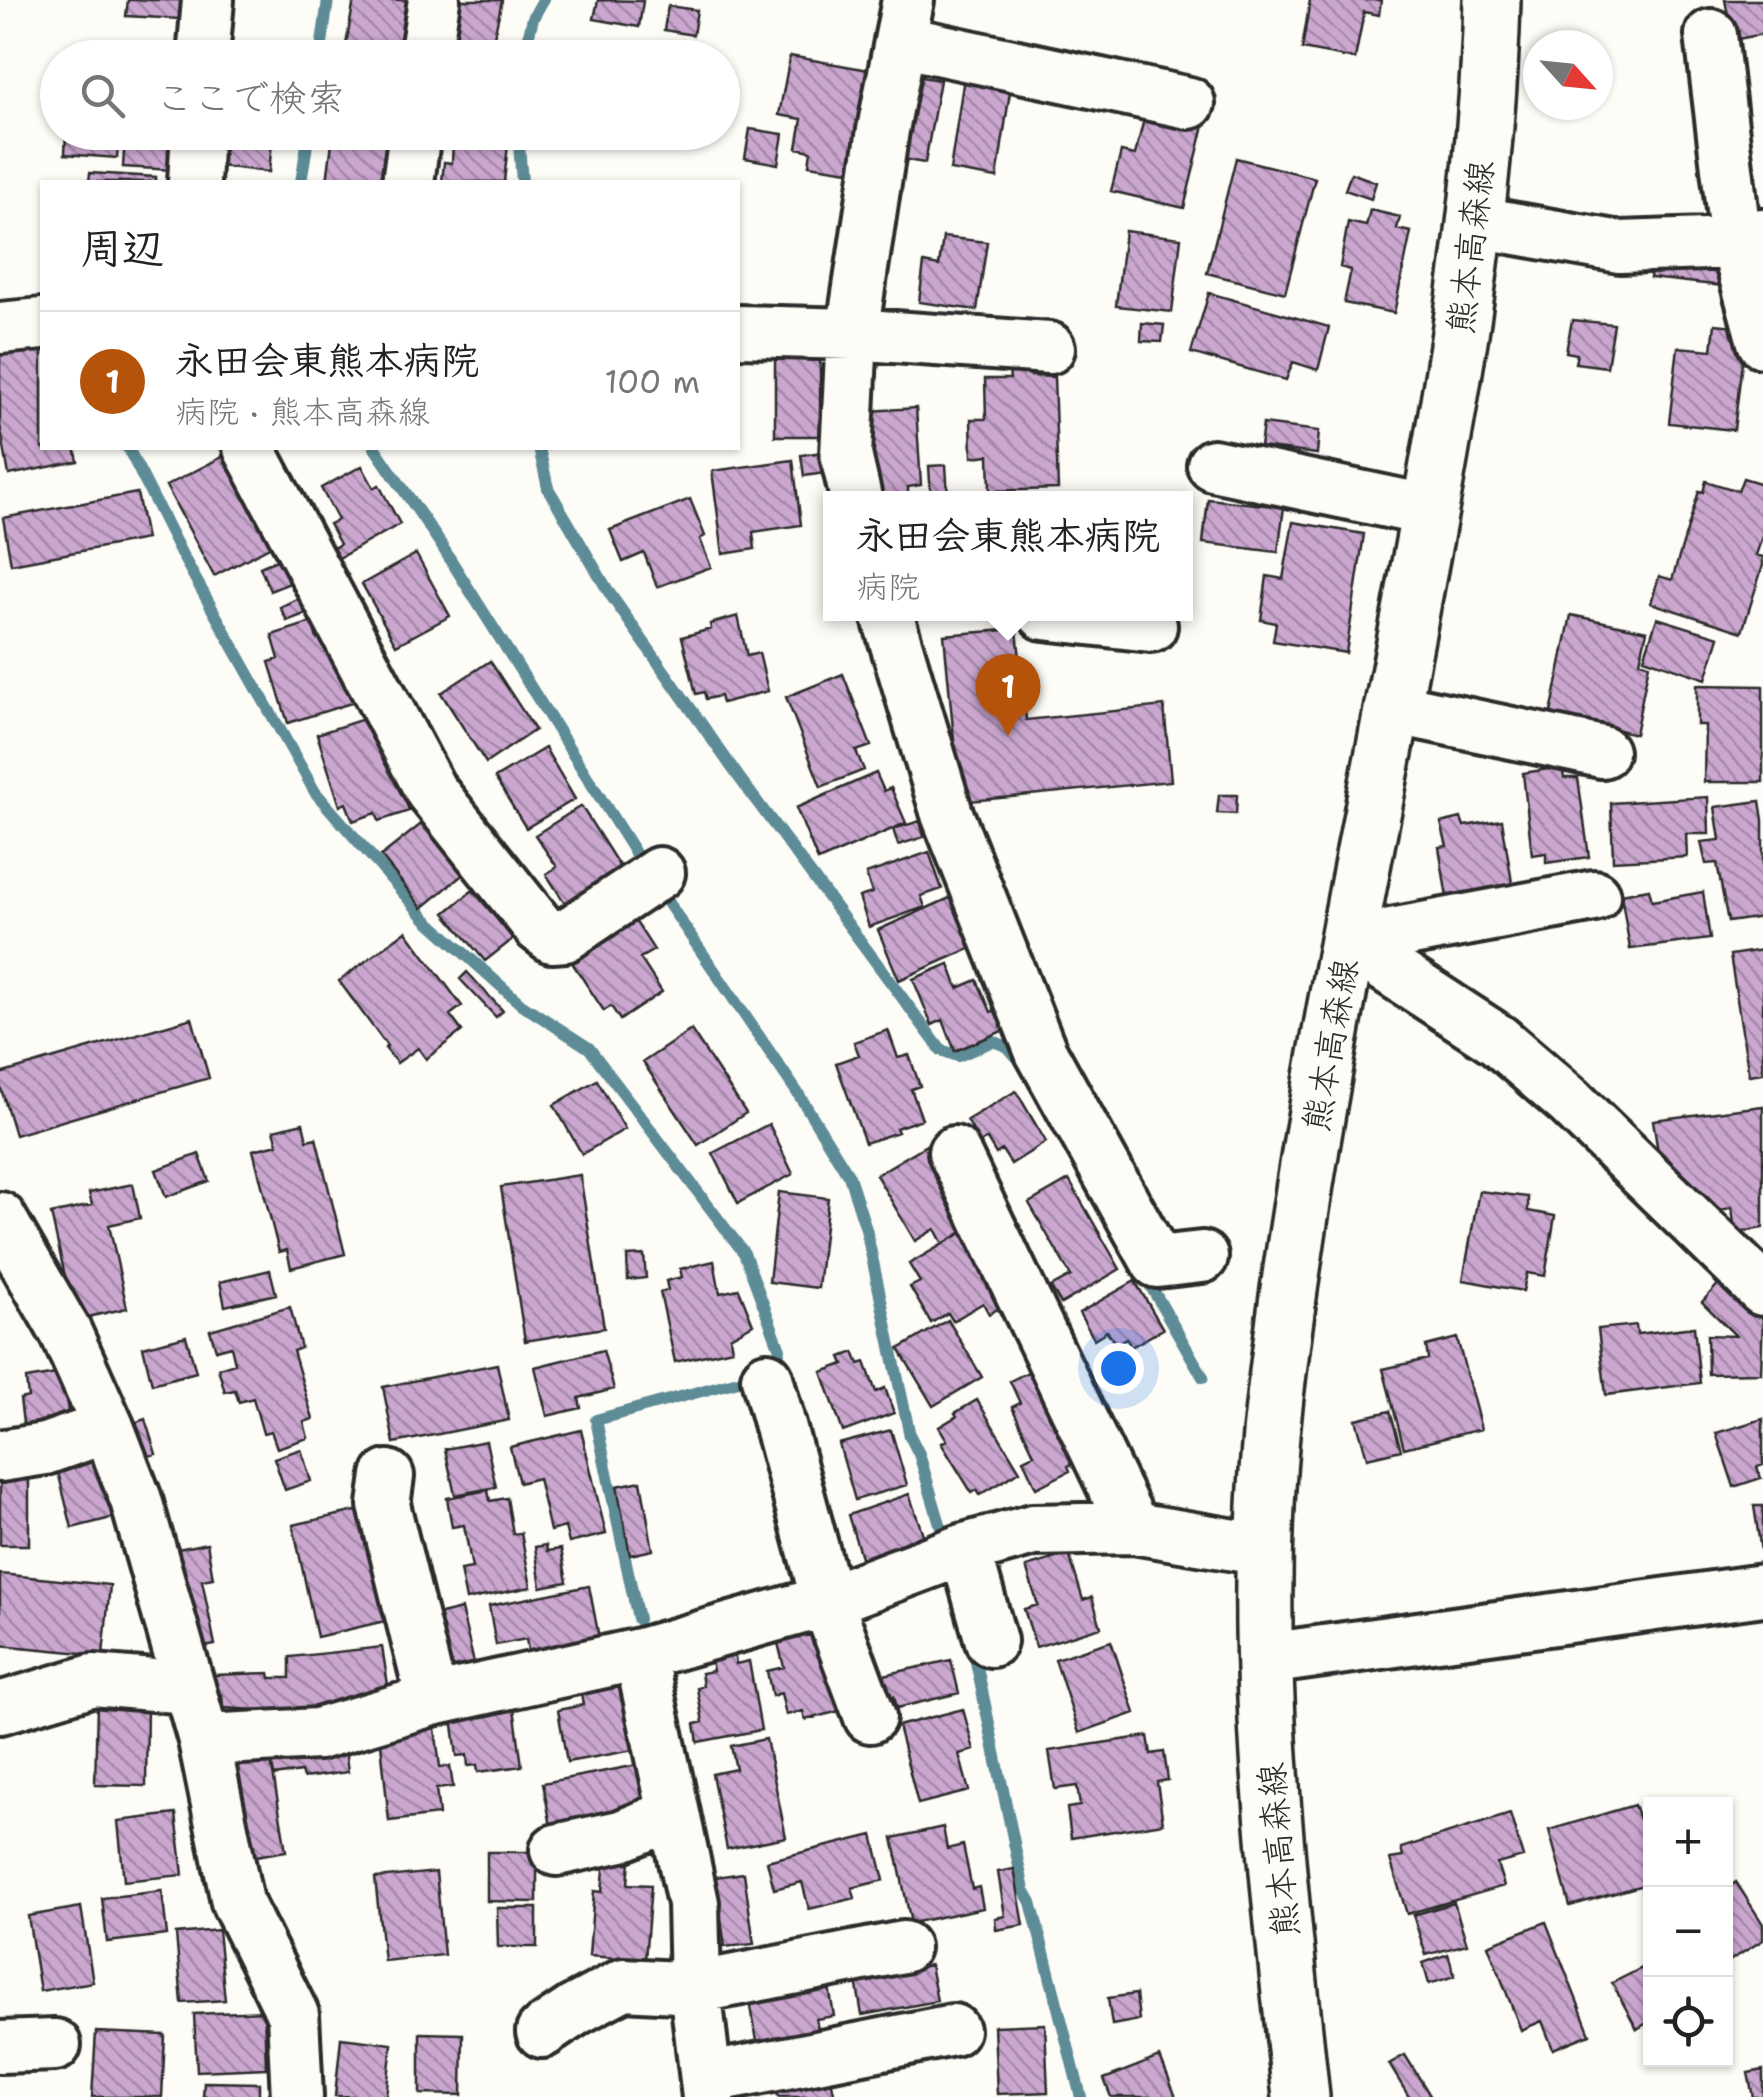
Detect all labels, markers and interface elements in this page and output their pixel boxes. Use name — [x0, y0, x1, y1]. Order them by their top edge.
north arrow — [1523, 30, 1613, 120]
search box — [40, 40, 740, 150]
icon: search — [75, 68, 130, 123]
text: ここで検索 — [155, 72, 345, 123]
street label: 熊本高森線 — [1436, 157, 1504, 337]
text: 周辺 — [80, 220, 164, 276]
text: 永田会東熊本病院 — [175, 335, 479, 386]
text: 1 — [105, 360, 120, 403]
text: 100 m — [604, 360, 700, 403]
text: 病院 · 熊本高森線 — [175, 390, 430, 433]
popup — [823, 491, 1193, 621]
text: 永田会東熊本病院 — [856, 510, 1160, 561]
text: 病院 — [856, 565, 920, 608]
pin: 1 — [976, 654, 1040, 736]
street label: 熊本高森線 — [1292, 955, 1368, 1135]
your location — [1093, 1343, 1144, 1394]
street label: 熊本高森線 — [1247, 1761, 1309, 1939]
map controls — [1643, 1797, 1733, 2067]
button: + — [1643, 1797, 1733, 1887]
button: − — [1643, 1887, 1733, 1977]
button: locate — [1643, 1977, 1733, 2067]

